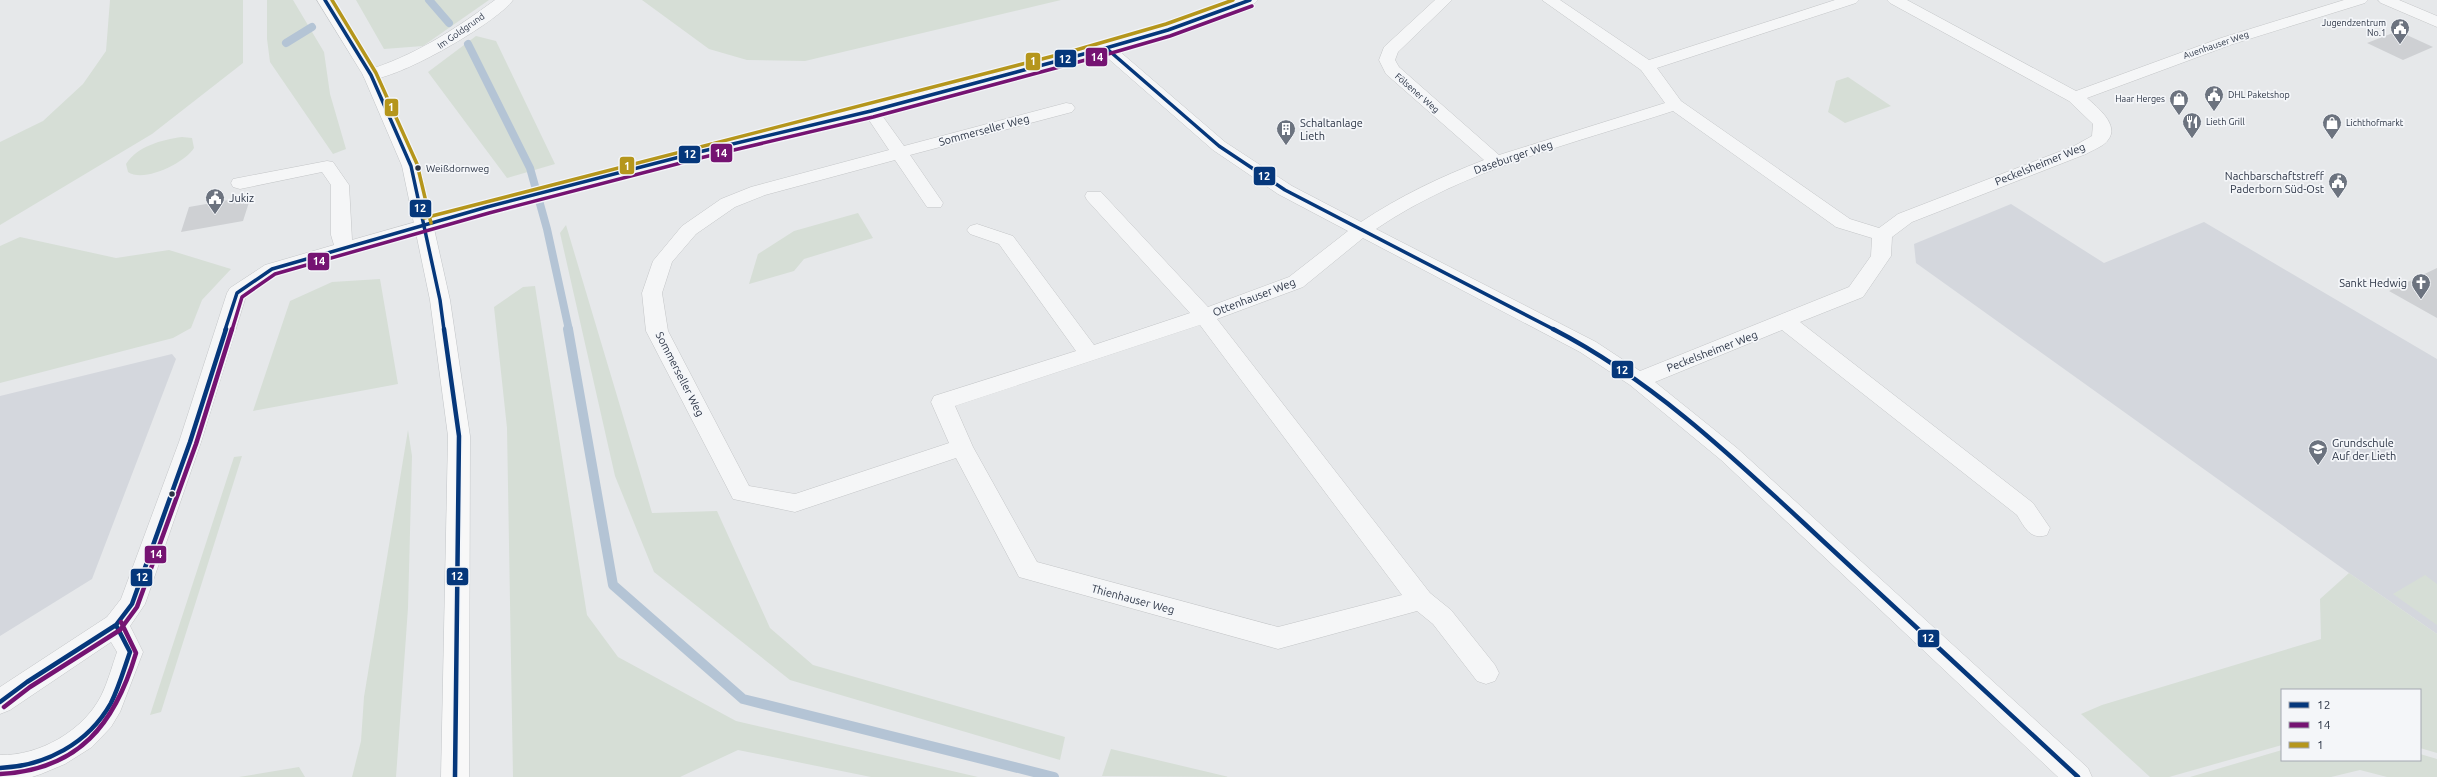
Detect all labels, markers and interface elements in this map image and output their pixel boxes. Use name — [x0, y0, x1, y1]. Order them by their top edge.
street label: Im Goldgrund — [436, 11, 486, 51]
public building icon: Jugendzentrum No.1 — [2389, 17, 2411, 45]
place label: Jugendzentrum No.1 — [2322, 18, 2386, 38]
street label: Auenhauser Weg — [2182, 29, 2250, 61]
line badge: 14 — [1085, 47, 1108, 67]
line badge: 12 — [1054, 49, 1077, 68]
text: 14 — [1091, 51, 1103, 63]
line badge: 1 — [1025, 52, 1041, 71]
text: 12 — [1059, 53, 1071, 65]
text: 1 — [1030, 55, 1036, 67]
street label: Fölsener Weg — [1393, 71, 1441, 115]
public building icon: DHL Paketshop — [2203, 84, 2225, 112]
shop icon: Haar Herges — [2168, 88, 2190, 116]
place label: DHL Paketshop — [2228, 90, 2290, 100]
place label: Haar Herges — [2115, 94, 2165, 104]
line badge: 1 — [384, 98, 399, 117]
text: 1 — [388, 101, 394, 113]
restaurant icon: Lieth Grill — [2181, 111, 2203, 139]
street label: Sommerseller Weg — [937, 112, 1031, 148]
shop icon: Lichthofmarkt — [2321, 112, 2343, 140]
place label: Schaltanlage Lieth — [1300, 117, 1363, 142]
place label: Lieth Grill — [2206, 117, 2245, 127]
building icon: Schaltanlage Lieth — [1275, 118, 1297, 146]
place label: Lichthofmarkt — [2346, 118, 2404, 128]
street label: Daseburger Weg — [1472, 138, 1554, 176]
street label: Peckelsheimer Weg — [1993, 140, 2087, 188]
line badge: 14 — [710, 143, 733, 163]
line badge: 12 — [678, 145, 701, 164]
text: 14 — [715, 147, 727, 159]
text: 12 — [684, 148, 696, 160]
line badge: 1 — [619, 156, 635, 175]
text: 1 — [624, 160, 630, 172]
marker: Weißdornweg — [413, 163, 423, 173]
place label: Weißdornweg — [426, 163, 489, 174]
line badge: 12 — [1253, 166, 1276, 186]
text: 12 — [1258, 170, 1270, 182]
place label: Nachbarschaftstreff Paderborn Süd-Ost — [2225, 170, 2325, 195]
public building icon: Nachbarschaftstreff Paderborn Süd-Ost — [2327, 171, 2349, 199]
public building icon: Jukiz — [204, 187, 226, 215]
place label: Jukiz — [229, 192, 254, 204]
line badge: 12 — [409, 199, 432, 218]
text: 12 — [414, 202, 426, 214]
line badge: 14 — [307, 252, 330, 271]
text: 14 — [313, 255, 325, 267]
church icon: Sankt Hedwig — [2410, 272, 2432, 300]
street label: Ottenhauser Weg — [1211, 276, 1297, 318]
place label: Sankt Hedwig — [2339, 277, 2407, 289]
street label: Peckelsheimer Weg — [1665, 328, 1759, 374]
street label: Sommerseller Weg — [653, 330, 707, 418]
line badge: 12 — [1611, 360, 1634, 379]
text: 12 — [1616, 364, 1628, 376]
place label: Grundschule Auf der Lieth — [2332, 437, 2396, 462]
school or university icon: Grundschule Auf der Lieth — [2307, 438, 2329, 466]
unlabelled marker — [167, 489, 177, 499]
line badge: 14 — [144, 545, 167, 564]
text: 14 — [150, 548, 162, 560]
line badge: 12 — [446, 567, 469, 586]
line badge: 12 — [130, 568, 153, 587]
text: 12 — [451, 570, 463, 582]
text: 12 — [136, 571, 148, 583]
street label: Thienhauser Weg — [1090, 582, 1176, 616]
line badge: 12 — [1917, 629, 1940, 648]
text: 12 — [1922, 632, 1934, 644]
legend — [2281, 689, 2421, 761]
text: 12 — [2317, 698, 2331, 711]
text: 14 — [2317, 718, 2331, 731]
text: 1 — [2317, 738, 2324, 751]

